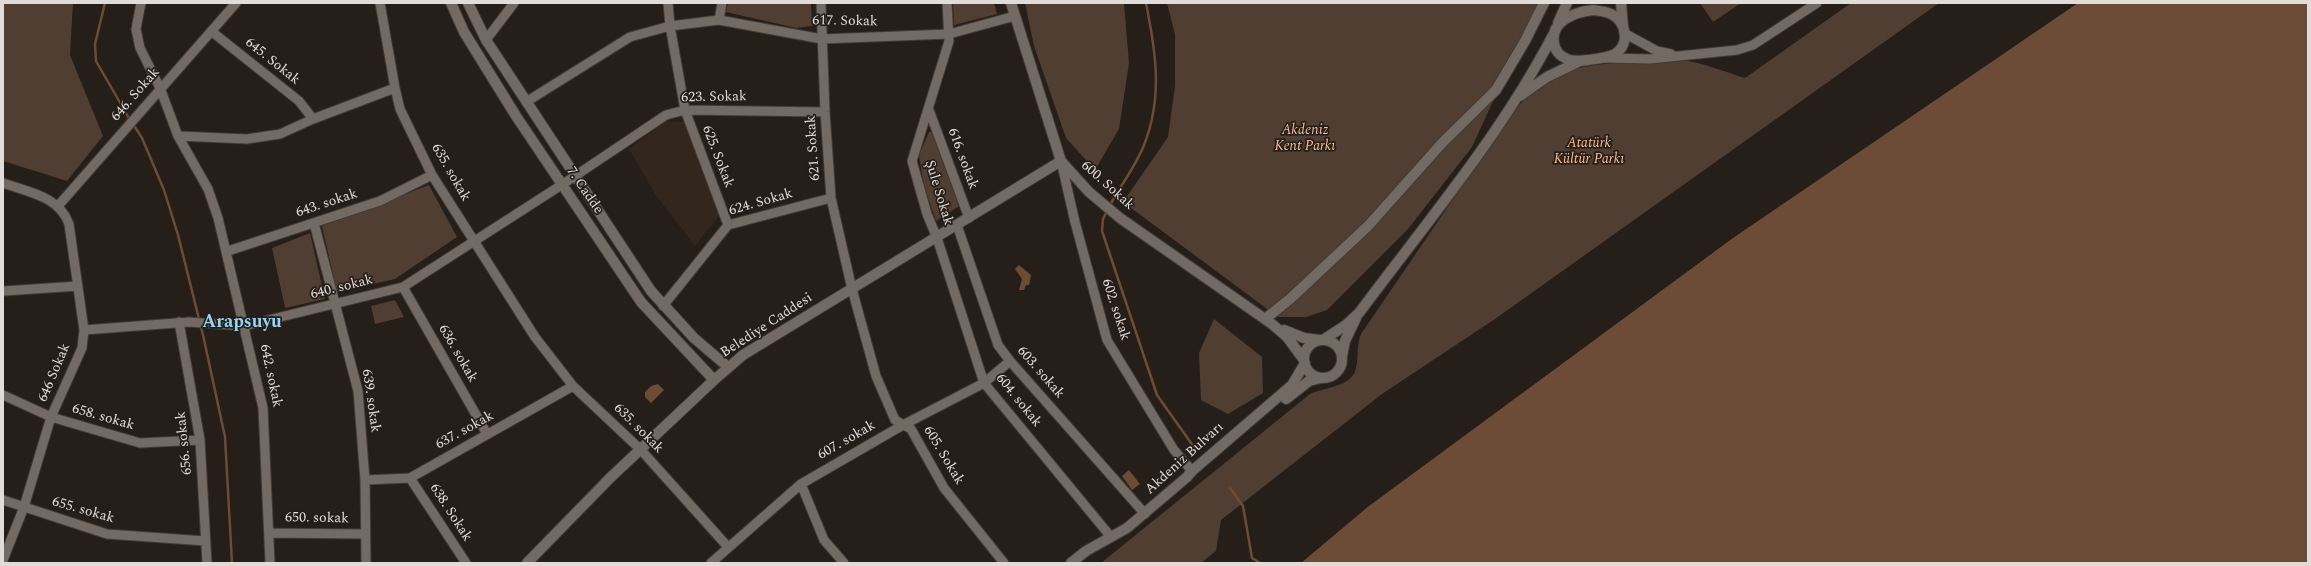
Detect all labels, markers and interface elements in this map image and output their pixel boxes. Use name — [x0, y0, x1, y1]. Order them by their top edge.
street label: 617. Sokak — [812, 13, 878, 31]
street label: 645. Sokak — [241, 35, 303, 89]
street label: 646. Sokak — [108, 65, 164, 125]
street label: 623. Sokak — [681, 89, 747, 107]
street label: 621. Sokak — [803, 115, 825, 181]
street label: 625. Sokak — [697, 123, 737, 191]
park label: Akdeniz Kent Parkı — [1275, 123, 1335, 156]
street label: 616. sokak — [943, 126, 981, 192]
park label: Atatürk Kültür Parkı — [1554, 136, 1624, 168]
street label: 635. sokak — [427, 141, 473, 205]
street label: Şule Sokak — [920, 158, 956, 228]
street label: 600. Sokak — [1077, 158, 1137, 214]
street label: 7. Cadde — [562, 164, 606, 218]
street label: 643. sokak — [294, 186, 360, 222]
street label: 624. Sokak — [727, 186, 795, 220]
street label: 640. sokak — [309, 272, 375, 304]
street label: 602. sokak — [1097, 277, 1133, 343]
street label: Belediye Caddesi — [718, 290, 816, 362]
district label: Arapsuyu — [202, 312, 282, 334]
street label: 636. sokak — [434, 322, 480, 386]
street label: 646 Sokak — [35, 341, 75, 405]
street label: 642. sokak — [255, 343, 285, 409]
street label: 603. sokak — [1013, 343, 1067, 403]
street label: 639. sokak — [357, 368, 383, 434]
street label: 604. sokak — [991, 371, 1045, 431]
street label: 658. sokak — [70, 401, 136, 435]
street label: 635. sokak — [610, 401, 666, 457]
street label: 637. sokak — [433, 408, 497, 454]
street label: 656. sokak — [173, 410, 197, 476]
street label: 607. sokak — [815, 418, 879, 464]
street label: Akdeniz Bulvarı — [1142, 419, 1228, 499]
street label: 605. Sokak — [919, 424, 967, 488]
street label: 638. Sokak — [425, 481, 475, 545]
street label: 655. sokak — [50, 494, 116, 528]
street label: 650. sokak — [285, 510, 349, 528]

